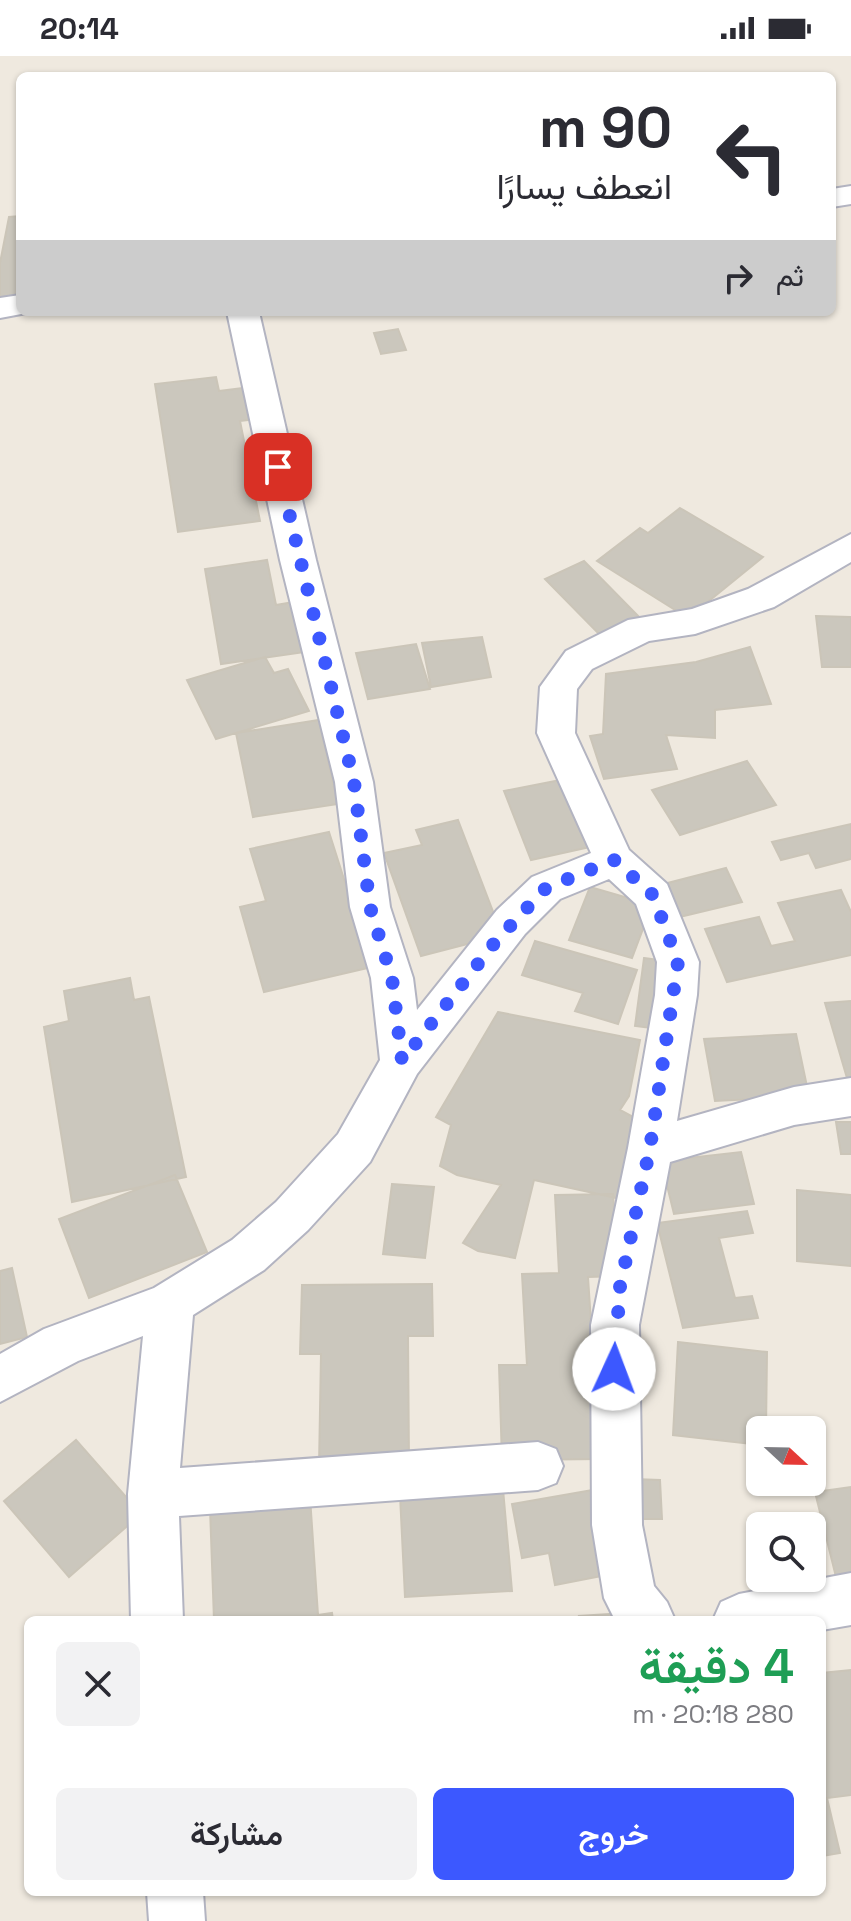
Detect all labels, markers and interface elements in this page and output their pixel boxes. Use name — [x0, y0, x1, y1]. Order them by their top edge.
text: 20:14 — [40, 9, 119, 48]
text: 90 m — [539, 92, 672, 163]
icon: left — [700, 104, 804, 208]
text: انعطف يسارًا — [497, 164, 672, 210]
icon: right — [716, 256, 760, 300]
text: ثم — [776, 256, 804, 295]
pin — [244, 433, 312, 501]
icon: arrive — [256, 445, 300, 489]
position arrow — [572, 1327, 656, 1411]
north arrow — [746, 1416, 826, 1496]
map controls — [746, 1416, 826, 1592]
button: search — [746, 1512, 826, 1592]
text: 4 دقيقة — [639, 1636, 794, 1697]
button: close — [56, 1642, 140, 1726]
text: 280 m · 20:18 — [632, 1697, 794, 1731]
button: مشاركة — [56, 1788, 417, 1880]
button: خروج — [433, 1788, 794, 1880]

